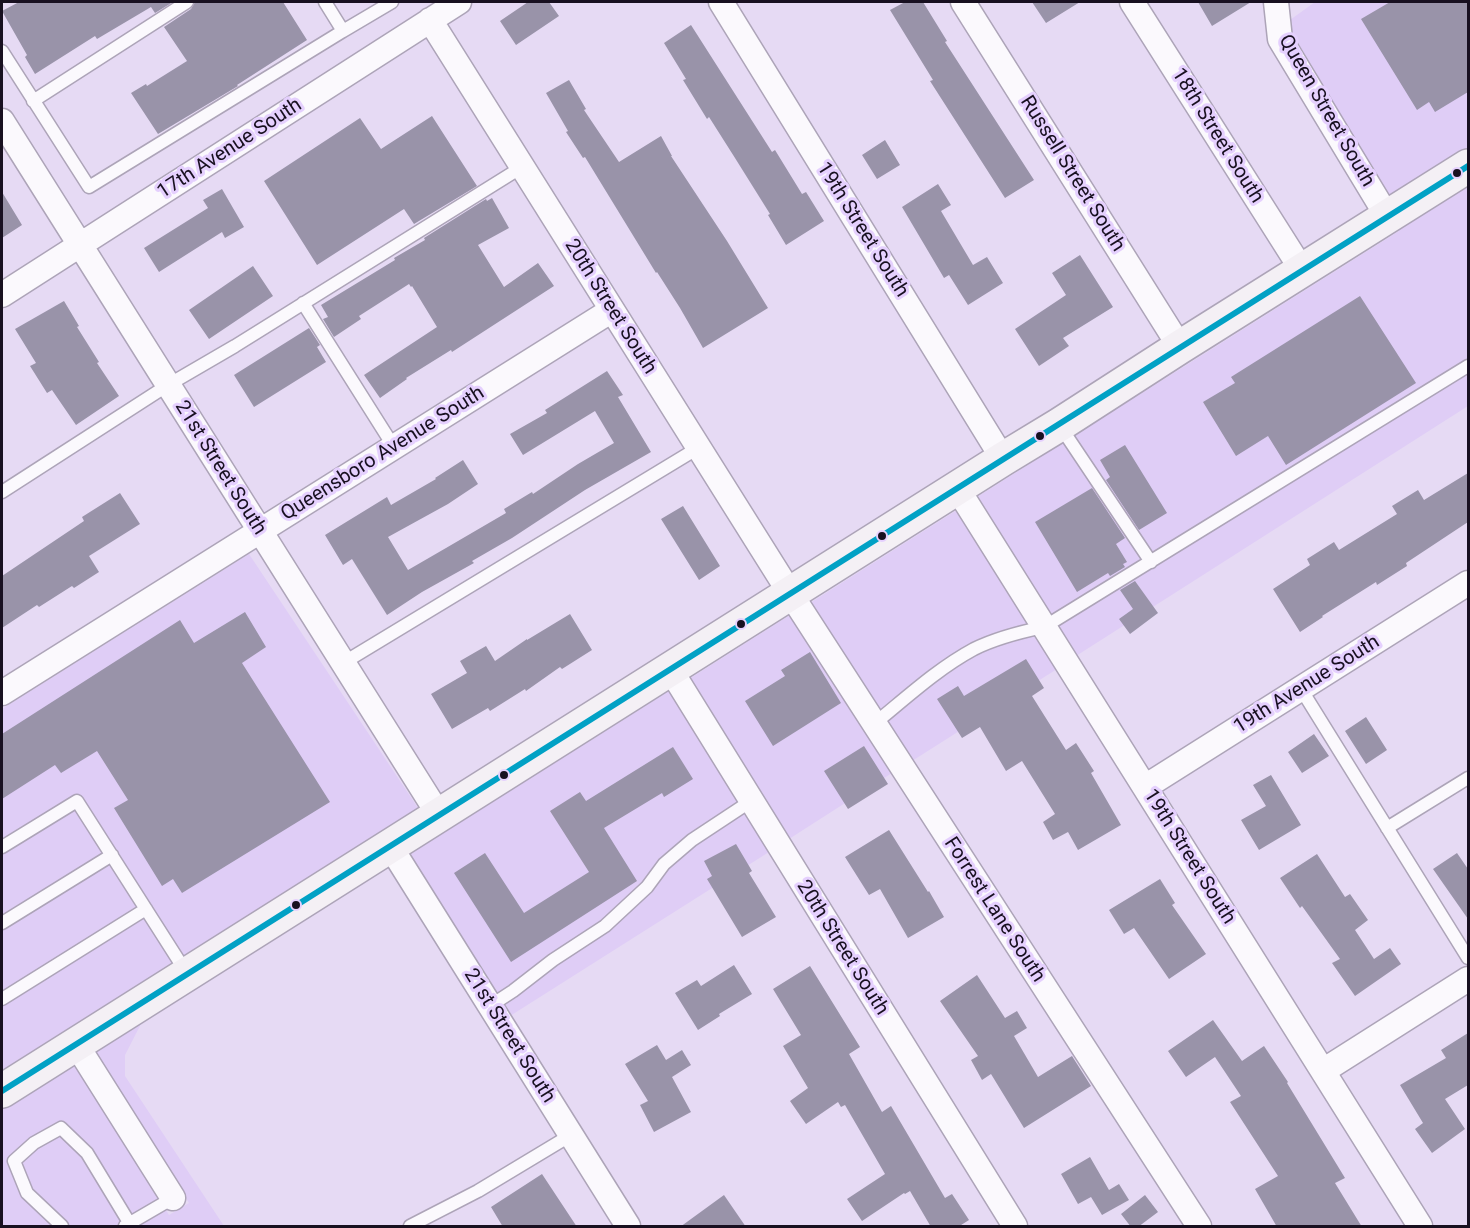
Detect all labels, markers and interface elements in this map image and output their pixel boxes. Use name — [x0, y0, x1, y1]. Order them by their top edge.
street label: Queen Street South — [1273, 31, 1379, 191]
street label: 18th Street South — [1166, 64, 1268, 208]
street label: Russell Street South — [1014, 92, 1130, 256]
street label: 17th Avenue South — [153, 93, 307, 205]
street label: 19th Street South — [811, 158, 913, 302]
unlabelled marker — [1451, 167, 1463, 179]
street label: 20th Street South — [559, 235, 661, 379]
street label: Queensboro Avenue South — [277, 382, 489, 526]
street label: 21st Street South — [169, 396, 271, 540]
unlabelled marker — [1034, 430, 1046, 442]
unlabelled marker — [876, 530, 888, 542]
unlabelled marker — [735, 618, 747, 630]
street label: 19th Avenue South — [1230, 631, 1384, 739]
unlabelled marker — [498, 769, 510, 781]
street label: 19th Street South — [1138, 785, 1240, 929]
street label: Forrest Lane South — [938, 833, 1050, 987]
street label: 20th Street South — [791, 876, 893, 1020]
unlabelled marker — [290, 899, 302, 911]
street label: 21st Street South — [458, 964, 560, 1108]

